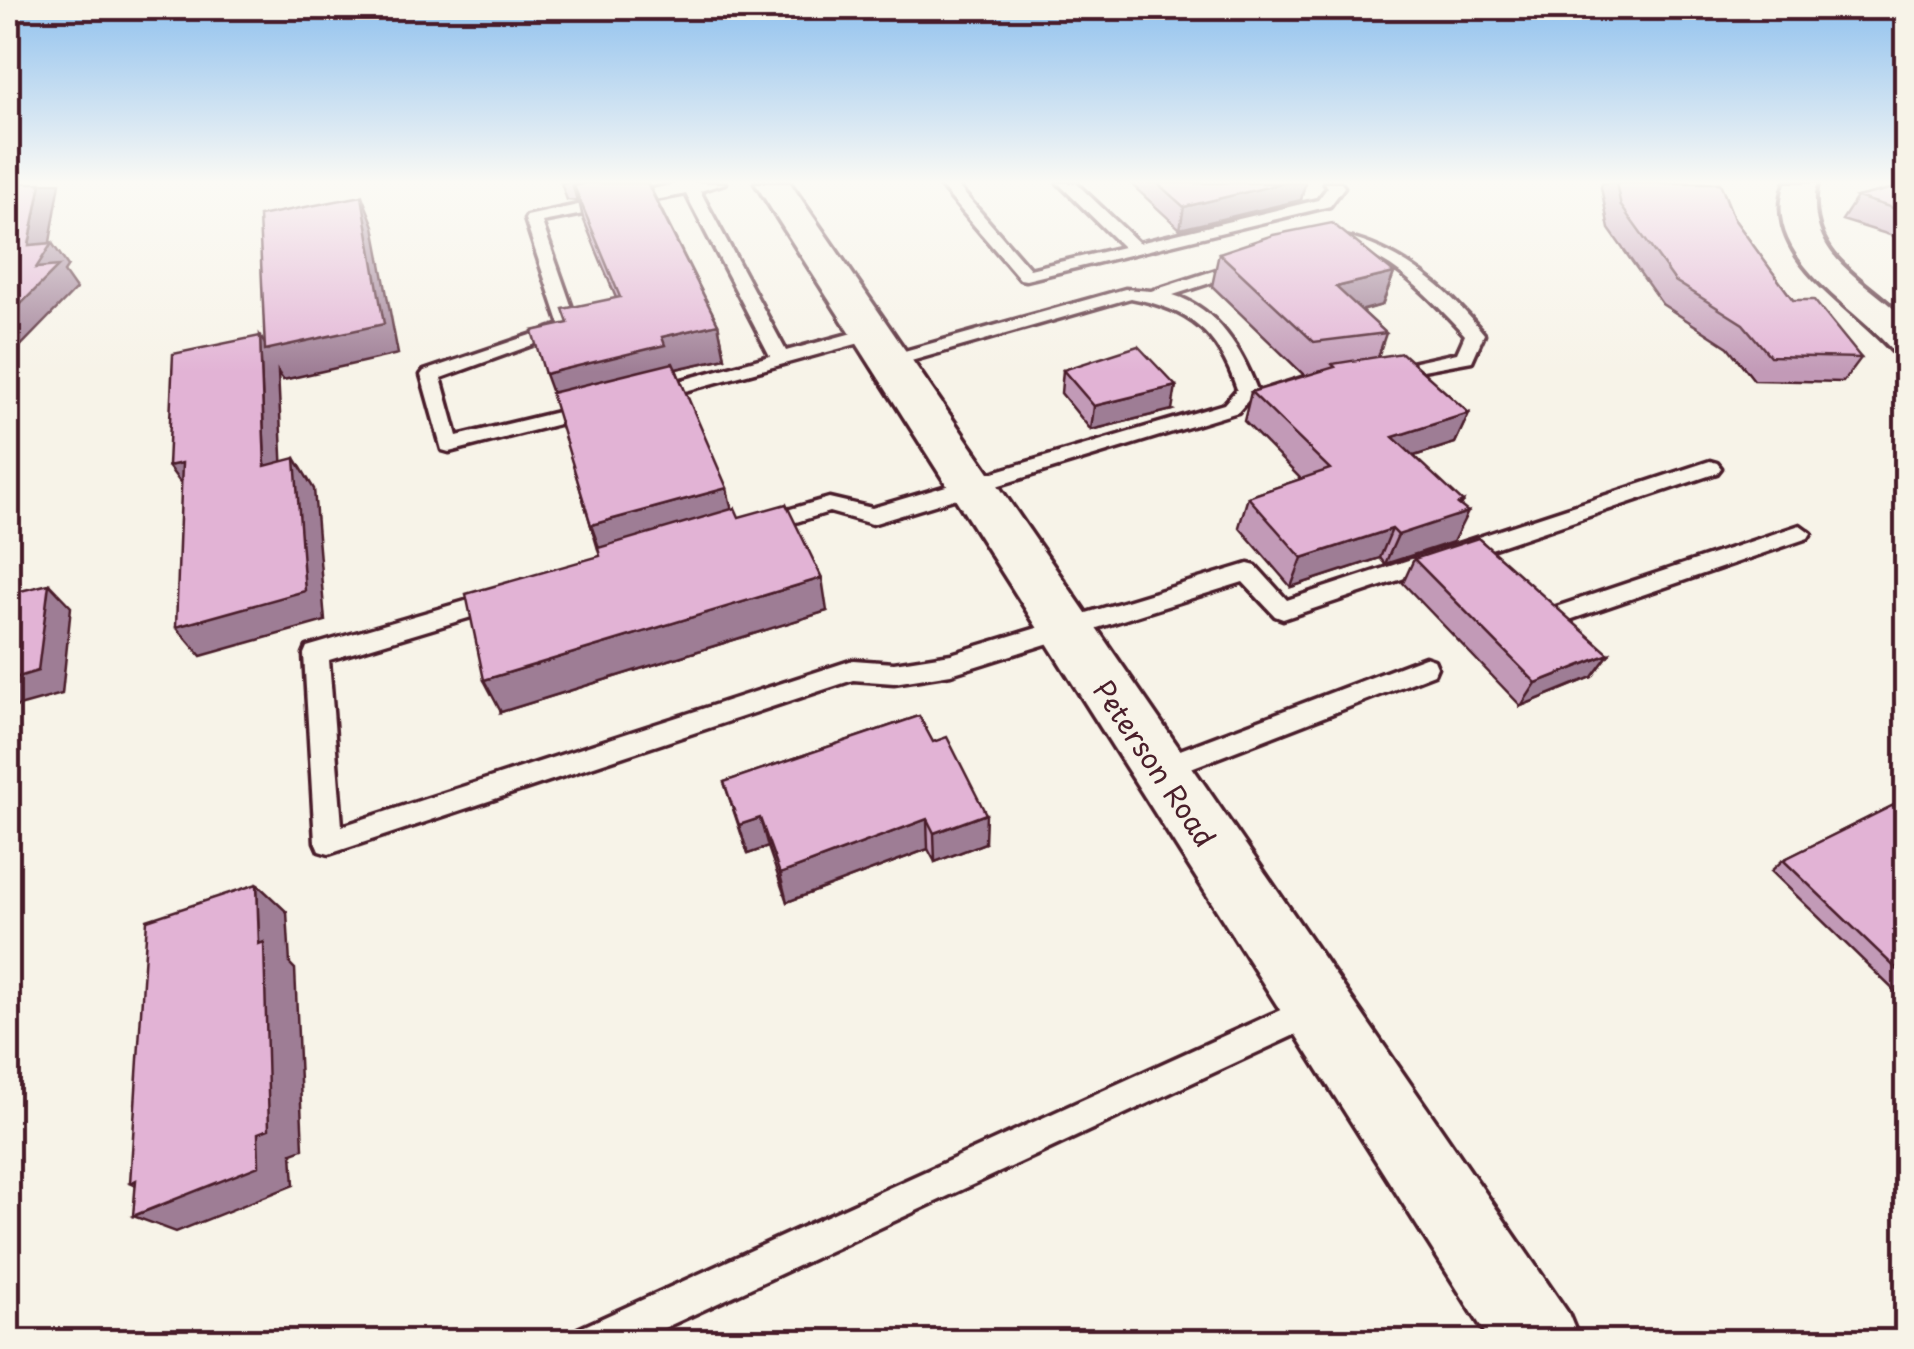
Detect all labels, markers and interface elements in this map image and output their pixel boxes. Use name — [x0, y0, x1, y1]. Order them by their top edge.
street label: Peterson Road — [1083, 671, 1227, 855]

